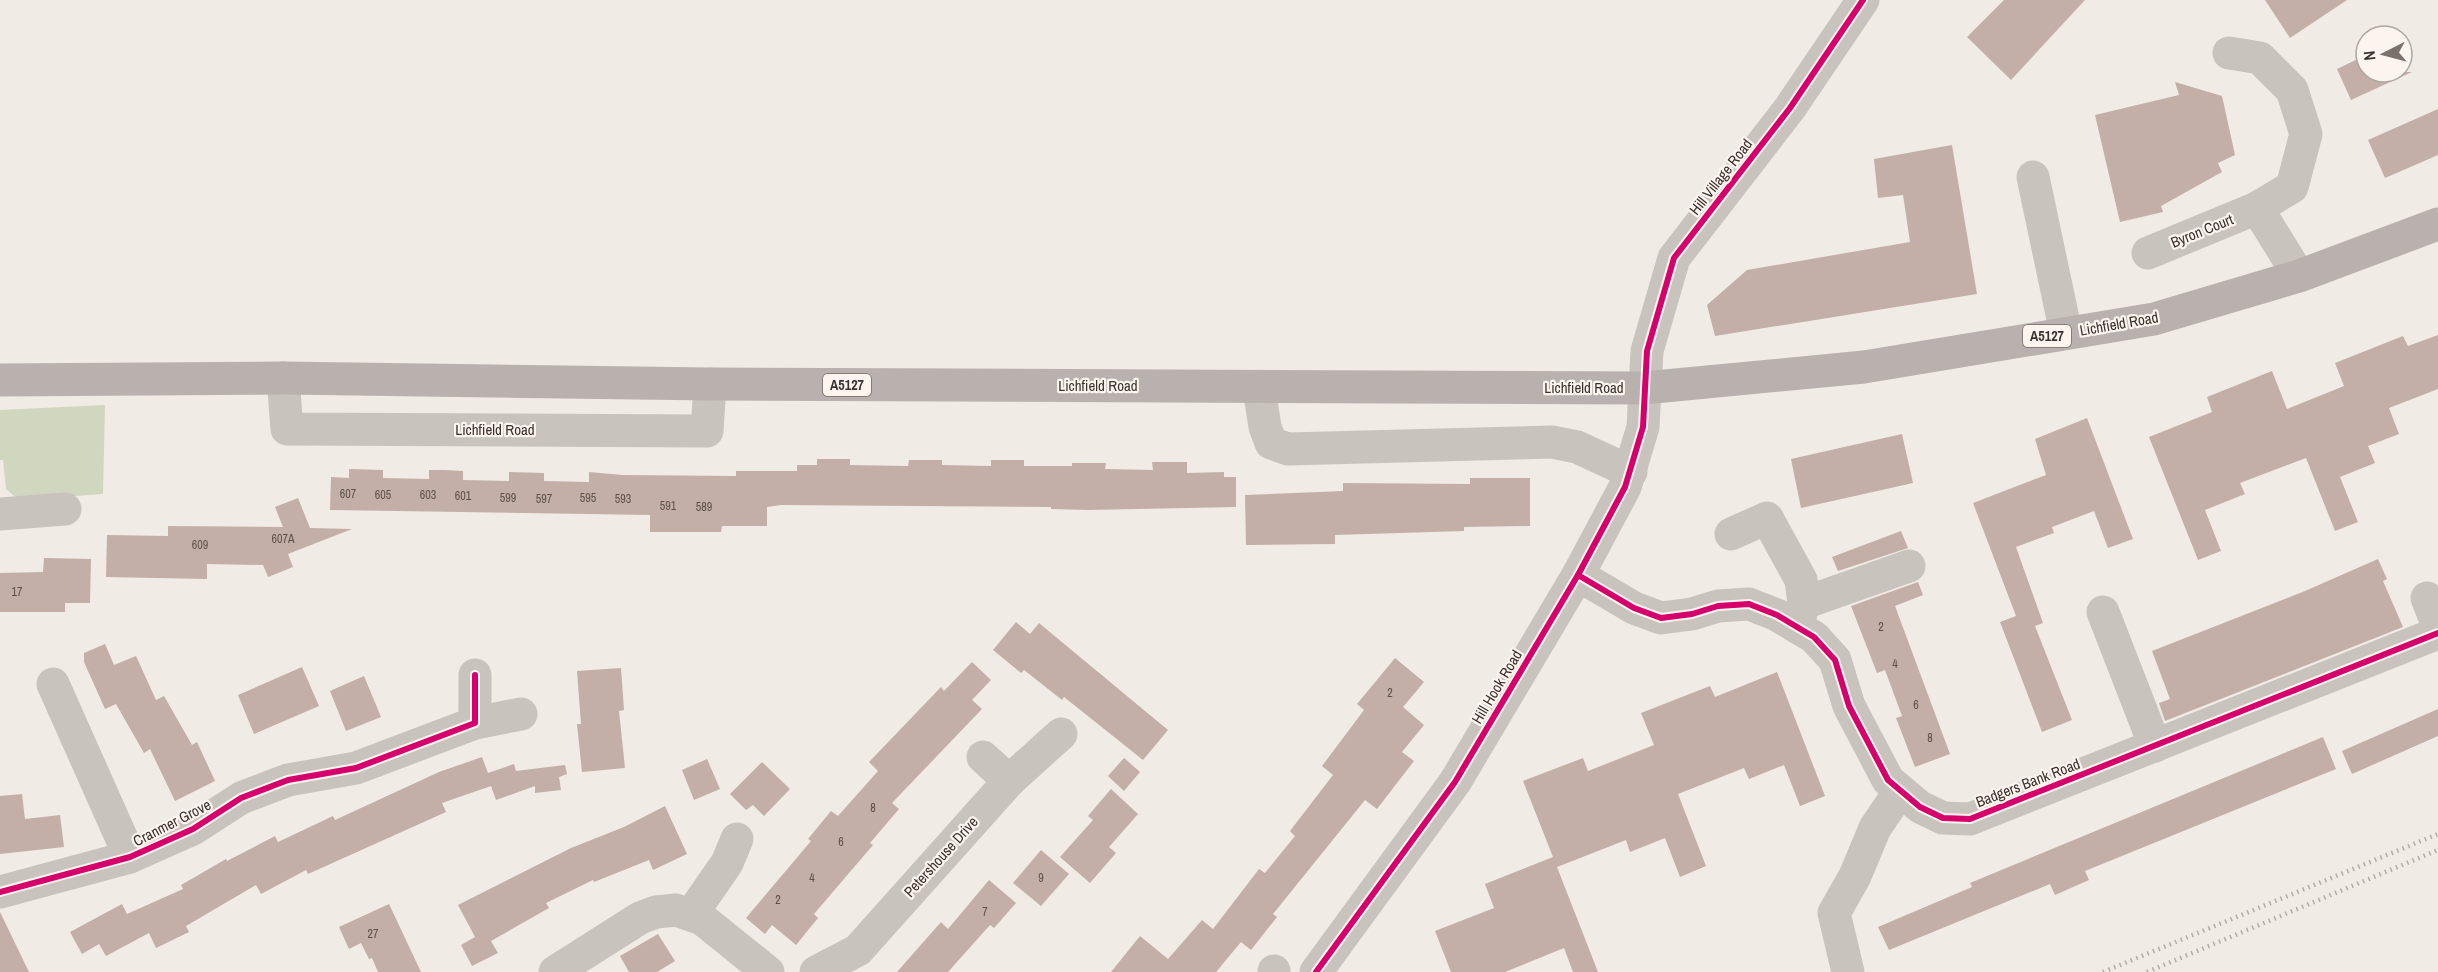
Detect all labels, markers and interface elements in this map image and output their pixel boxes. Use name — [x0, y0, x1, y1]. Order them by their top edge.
north arrow — [2354, 24, 2414, 84]
text: N — [2358, 50, 2381, 61]
street label: Hill Village Road — [1684, 134, 1757, 219]
street label: Byron Court — [2167, 208, 2237, 253]
street label: Lichfield Road — [2078, 306, 2160, 341]
road number: A5127 — [2023, 325, 2071, 347]
road number: A5127 — [823, 374, 871, 396]
street label: Lichfield Road — [1058, 375, 1138, 396]
street label: Lichfield Road — [1544, 377, 1624, 398]
street label: Lichfield Road — [455, 419, 535, 440]
house number: 607 — [340, 486, 357, 502]
house number: 605 — [375, 487, 392, 503]
house number: 603 — [420, 487, 436, 503]
house number: 601 — [455, 488, 472, 504]
house number: 599 — [500, 490, 516, 506]
house number: 595 — [580, 490, 597, 506]
house number: 597 — [536, 491, 553, 507]
house number: 593 — [615, 491, 631, 507]
house number: 591 — [660, 498, 677, 514]
house number: 589 — [696, 499, 712, 515]
house number: 607A — [272, 531, 295, 547]
house number: 609 — [192, 537, 208, 553]
house number: 17 — [12, 584, 23, 600]
house number: 2 — [1878, 619, 1884, 635]
street label: Hill Hook Road — [1466, 646, 1527, 728]
house number: 4 — [1892, 656, 1898, 672]
house number: 2 — [1387, 685, 1393, 701]
house number: 6 — [1913, 697, 1919, 713]
house number: 8 — [1927, 730, 1933, 746]
street label: Badgers Bank Road — [1973, 753, 2083, 812]
street label: Cranmer Grove — [129, 794, 214, 851]
house number: 8 — [870, 800, 876, 816]
street label: Petershouse Drive — [899, 812, 983, 902]
house number: 6 — [838, 834, 844, 850]
house number: 4 — [809, 870, 815, 886]
house number: 9 — [1038, 870, 1044, 886]
house number: 2 — [775, 892, 781, 908]
house number: 7 — [982, 904, 988, 920]
house number: 27 — [368, 926, 379, 942]

